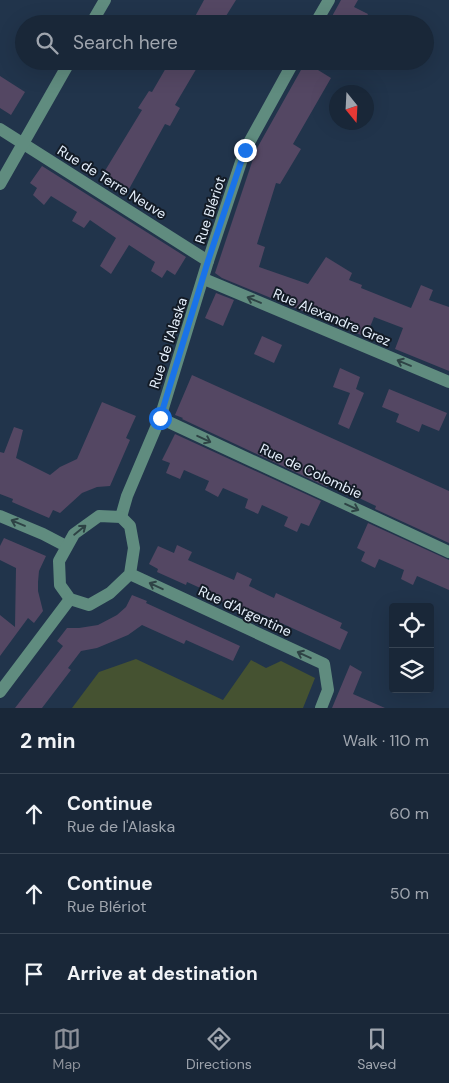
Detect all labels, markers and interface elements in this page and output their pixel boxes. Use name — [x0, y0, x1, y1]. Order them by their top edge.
search box — [15, 15, 434, 70]
icon: search — [33, 29, 61, 57]
text: Search here — [73, 30, 178, 55]
north arrow — [329, 85, 374, 130]
route end — [234, 139, 257, 162]
street label: Rue de Terre Neuve — [54, 141, 170, 223]
street label: Rue Blériot — [191, 174, 229, 246]
street label: Rue Alexandre Grez — [271, 284, 393, 350]
street label: Rue de l'Alaska — [145, 295, 191, 391]
one-way arrow — [247, 295, 262, 305]
one-way arrow — [397, 358, 412, 368]
route start — [149, 407, 172, 430]
one-way arrow — [196, 434, 211, 444]
street label: Rue de Colombie — [257, 439, 365, 503]
one-way arrow — [344, 502, 359, 512]
one-way arrow — [11, 518, 26, 527]
one-way arrow — [73, 525, 87, 535]
one-way arrow — [149, 581, 164, 590]
street label: Rue d'Argentine — [196, 582, 295, 640]
map controls — [389, 603, 434, 693]
button: locate — [389, 603, 434, 648]
button: layers — [389, 648, 434, 693]
one-way arrow — [296, 649, 311, 659]
text: 2 min — [20, 727, 76, 755]
text: Walk · 110 m — [343, 730, 429, 751]
text: Continue — [67, 791, 153, 816]
icon: ahead — [20, 800, 48, 828]
text: 60 m — [389, 803, 429, 824]
text: Rue de l'Alaska — [67, 816, 175, 837]
text: Continue — [67, 871, 153, 896]
icon: ahead — [20, 880, 48, 908]
text: 50 m — [390, 883, 429, 904]
text: Rue Blériot — [67, 896, 147, 917]
icon: arrive — [20, 960, 48, 988]
text: Arrive at destination — [67, 961, 258, 986]
tab: Map — [53, 1025, 81, 1073]
tab: Directions — [186, 1025, 252, 1073]
tab: Saved — [357, 1025, 396, 1073]

